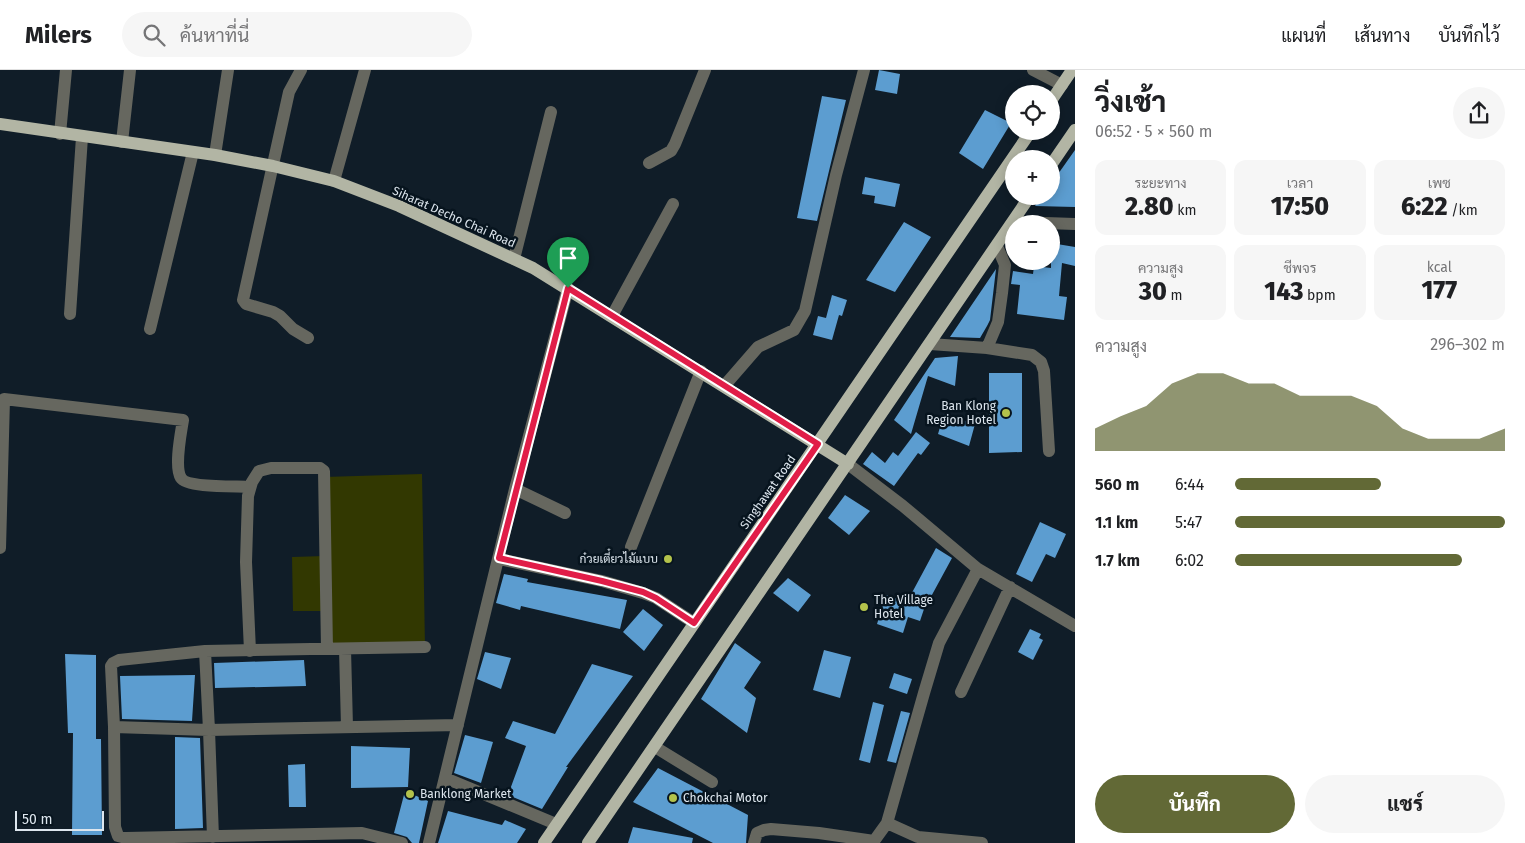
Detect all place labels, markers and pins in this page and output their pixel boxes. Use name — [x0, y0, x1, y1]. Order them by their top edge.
pin — [547, 237, 589, 288]
place label: Ban Klong Region Hotel — [926, 399, 997, 427]
marker: Ban Klong Region Hotel — [1000, 407, 1012, 419]
place label: ก๋วยเตี๋ยวไม้แบบ — [580, 548, 658, 566]
marker: ก๋วยเตี๋ยวไม้แบบ — [662, 553, 674, 565]
place label: The Village Hotel — [874, 593, 933, 621]
marker: The Village Hotel — [858, 601, 870, 613]
place label: Banklong Market — [420, 787, 512, 801]
marker: Banklong Market — [404, 788, 416, 800]
place label: Chokchai Motor — [683, 791, 768, 805]
marker: Chokchai Motor — [667, 792, 679, 804]

